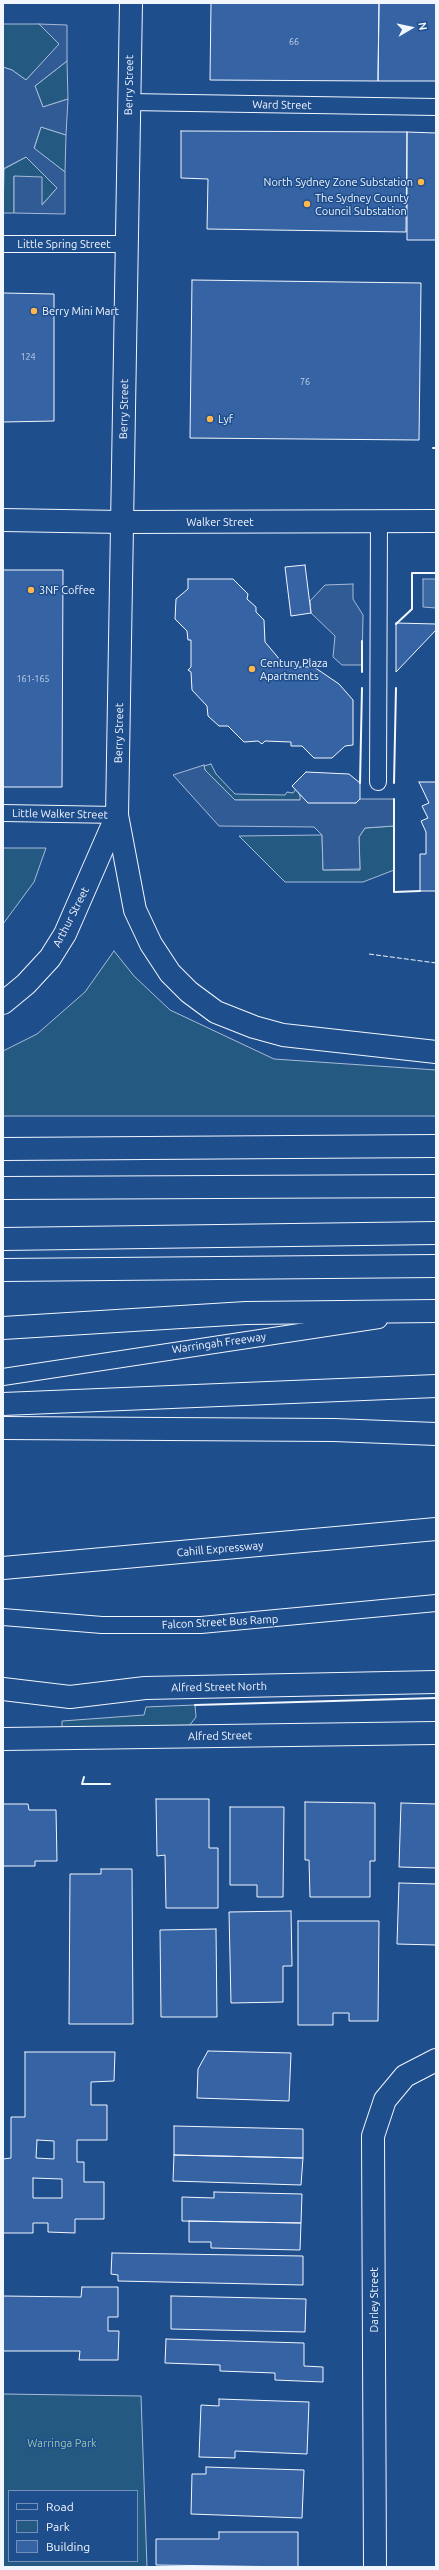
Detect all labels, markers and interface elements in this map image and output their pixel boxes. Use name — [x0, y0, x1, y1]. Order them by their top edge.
north arrow — [391, 8, 431, 48]
text: N — [416, 21, 429, 31]
house number: 66 — [289, 37, 299, 47]
street label: Berry Street — [122, 55, 136, 115]
street label: Ward Street — [252, 98, 312, 112]
place label: North Sydney Zone Substation — [264, 175, 413, 189]
marker: North Sydney Zone Substation — [416, 177, 426, 187]
place label: The Sydney County Council Substation — [315, 191, 409, 217]
marker: The Sydney County Council Substation — [302, 199, 312, 209]
street label: Little Spring Street — [17, 237, 111, 251]
place label: Berry Mini Mart — [42, 304, 119, 318]
marker: Berry Mini Mart — [29, 306, 39, 316]
house number: 124 — [20, 352, 36, 362]
house number: 76 — [300, 377, 310, 387]
street label: Berry Street — [117, 379, 131, 439]
place label: Lyf — [218, 412, 233, 426]
marker: Lyf — [205, 414, 215, 424]
street label: Walker Street — [186, 515, 254, 529]
place label: 3NF Coffee — [39, 583, 95, 597]
marker: 3NF Coffee — [26, 585, 36, 595]
place label: Century Plaza Apartments — [260, 656, 328, 682]
marker: Century Plaza Apartments — [247, 664, 257, 674]
house number: 161-165 — [16, 674, 50, 684]
street label: Berry Street — [112, 703, 126, 763]
street label: Little Walker Street — [12, 807, 108, 821]
street label: Arthur Street — [50, 885, 92, 949]
street label: Warringah Freeway — [171, 1330, 267, 1356]
street label: Cahill Expressway — [176, 1539, 264, 1559]
street label: Falcon Street Bus Ramp — [162, 1612, 278, 1632]
street label: Alfred Street North — [171, 1680, 267, 1694]
street label: Alfred Street — [188, 1729, 252, 1743]
street label: Darley Street — [367, 2267, 381, 2333]
park label: Warringa Park — [27, 2436, 97, 2450]
legend — [8, 2490, 138, 2562]
text: Road — [46, 2500, 74, 2513]
text: Park — [46, 2520, 70, 2533]
text: Building — [46, 2540, 90, 2553]

